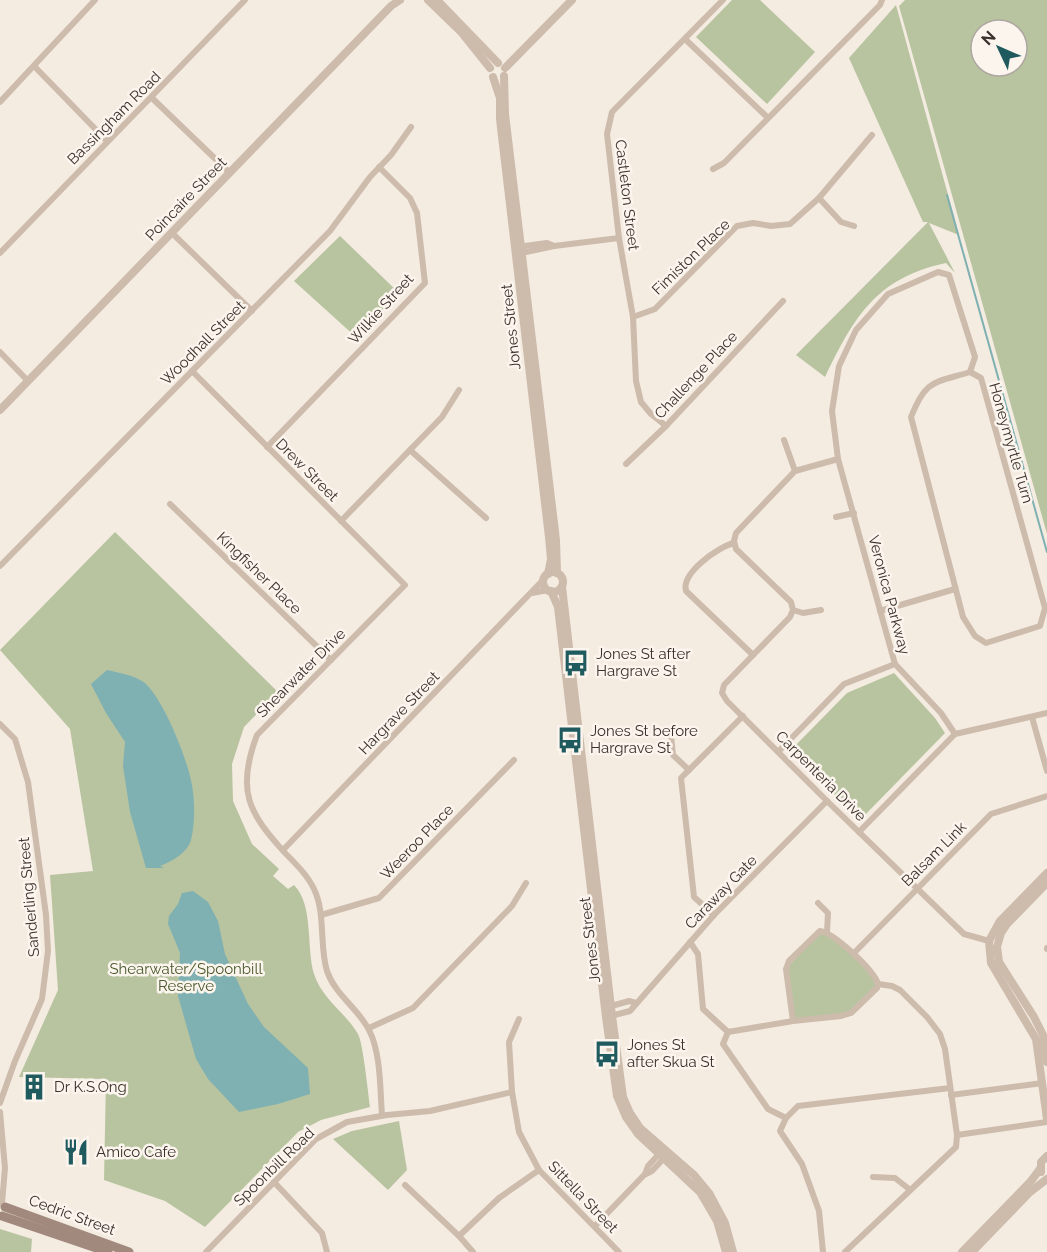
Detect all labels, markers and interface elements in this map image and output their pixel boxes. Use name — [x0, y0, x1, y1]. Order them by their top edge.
north arrow — [969, 18, 1029, 78]
text: N — [977, 27, 1000, 49]
street label: Bassingham Road — [64, 68, 164, 168]
street label: Castleton Street — [611, 139, 643, 251]
street label: Poincaire Street — [142, 154, 230, 244]
street label: Fimiston Place — [648, 215, 734, 299]
street label: Wilkie Street — [345, 270, 417, 348]
street label: Jones Street — [498, 283, 524, 371]
street label: Woodhall Street — [157, 297, 249, 389]
street label: Challenge Place — [651, 327, 741, 423]
street label: Honeymyrtle Turn — [985, 381, 1037, 505]
street label: Drew Street — [272, 435, 342, 505]
street label: Kingfisher Place — [213, 528, 305, 618]
street label: Veronica Parkway — [864, 533, 914, 657]
street label: Shearwater Drive — [253, 625, 349, 721]
place label: Jones St after Hargrave St — [596, 645, 691, 680]
bus stop icon: Jones St after Hargrave St — [561, 648, 591, 678]
street label: Hargrave Street — [355, 668, 443, 758]
place label: Jones St before Hargrave St — [590, 722, 698, 757]
bus stop icon: Jones St before Hargrave St — [555, 725, 585, 755]
street label: Carpenteria Drive — [772, 727, 870, 825]
street label: Weeroo Place — [377, 801, 457, 883]
street label: Balsam Link — [898, 818, 970, 890]
street label: Sanderling Street — [15, 836, 43, 958]
street label: Caraway Gate — [681, 851, 761, 933]
street label: Jones Street — [576, 896, 604, 984]
park label: Shearwater/Spoonbill Reserve — [109, 960, 263, 995]
place label: Jones St after Skua St — [627, 1036, 714, 1071]
bus stop icon: Jones St after Skua St — [592, 1039, 622, 1069]
building icon: Dr K.S.Ong — [19, 1072, 49, 1102]
place label: Dr K.S.Ong — [54, 1078, 127, 1096]
street label: Spoonbill Road — [230, 1124, 318, 1210]
restaurant icon: Amico Cafe — [61, 1137, 91, 1167]
place label: Amico Cafe — [96, 1143, 176, 1161]
street label: Sittella Street — [544, 1157, 622, 1237]
street label: Cedric Street — [26, 1191, 118, 1239]

